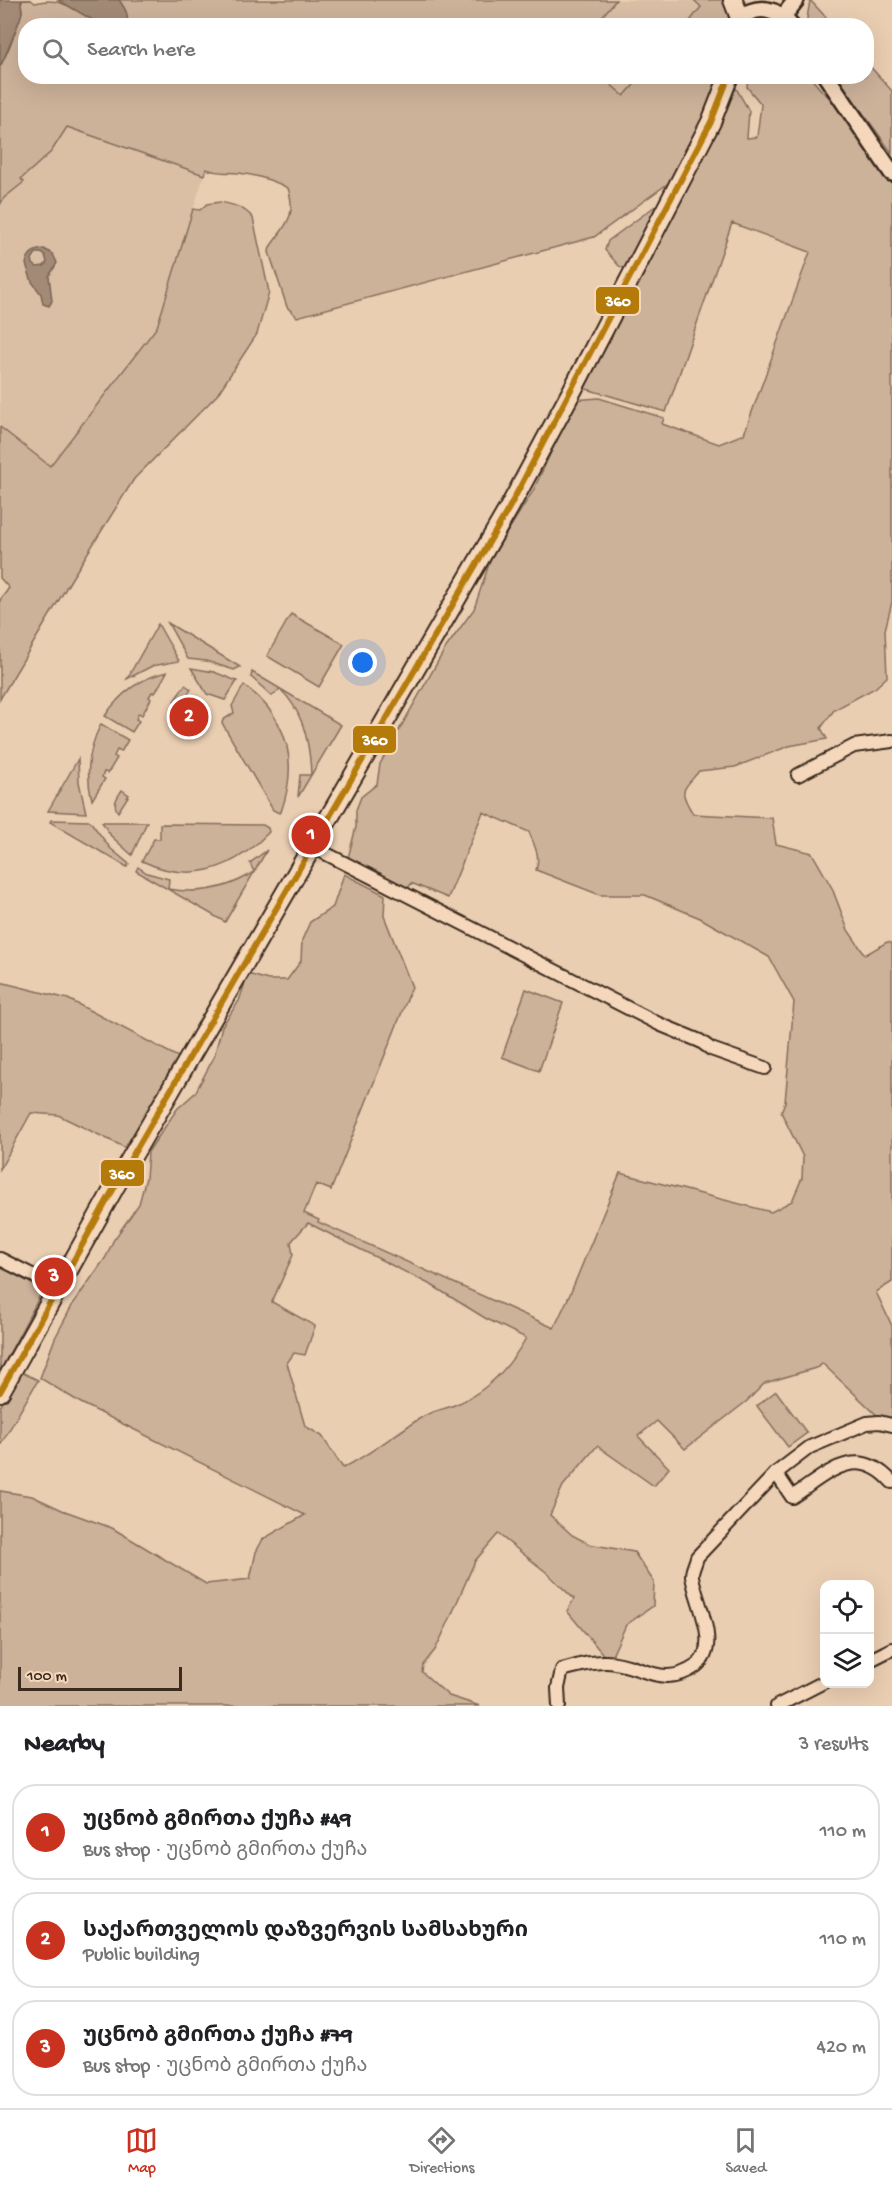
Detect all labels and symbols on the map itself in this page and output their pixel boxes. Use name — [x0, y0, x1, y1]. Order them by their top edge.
line badge: 360 — [595, 286, 640, 315]
text: 360 — [604, 294, 631, 313]
your location — [348, 648, 377, 677]
pin: 2 — [170, 694, 208, 740]
line badge: 360 — [352, 725, 397, 754]
text: 360 — [361, 733, 388, 752]
pin: 1 — [292, 812, 330, 858]
line badge: 360 — [100, 1159, 145, 1187]
text: 360 — [108, 1167, 135, 1186]
pin: 3 — [34, 1254, 74, 1300]
scale bar — [18, 1664, 182, 1692]

